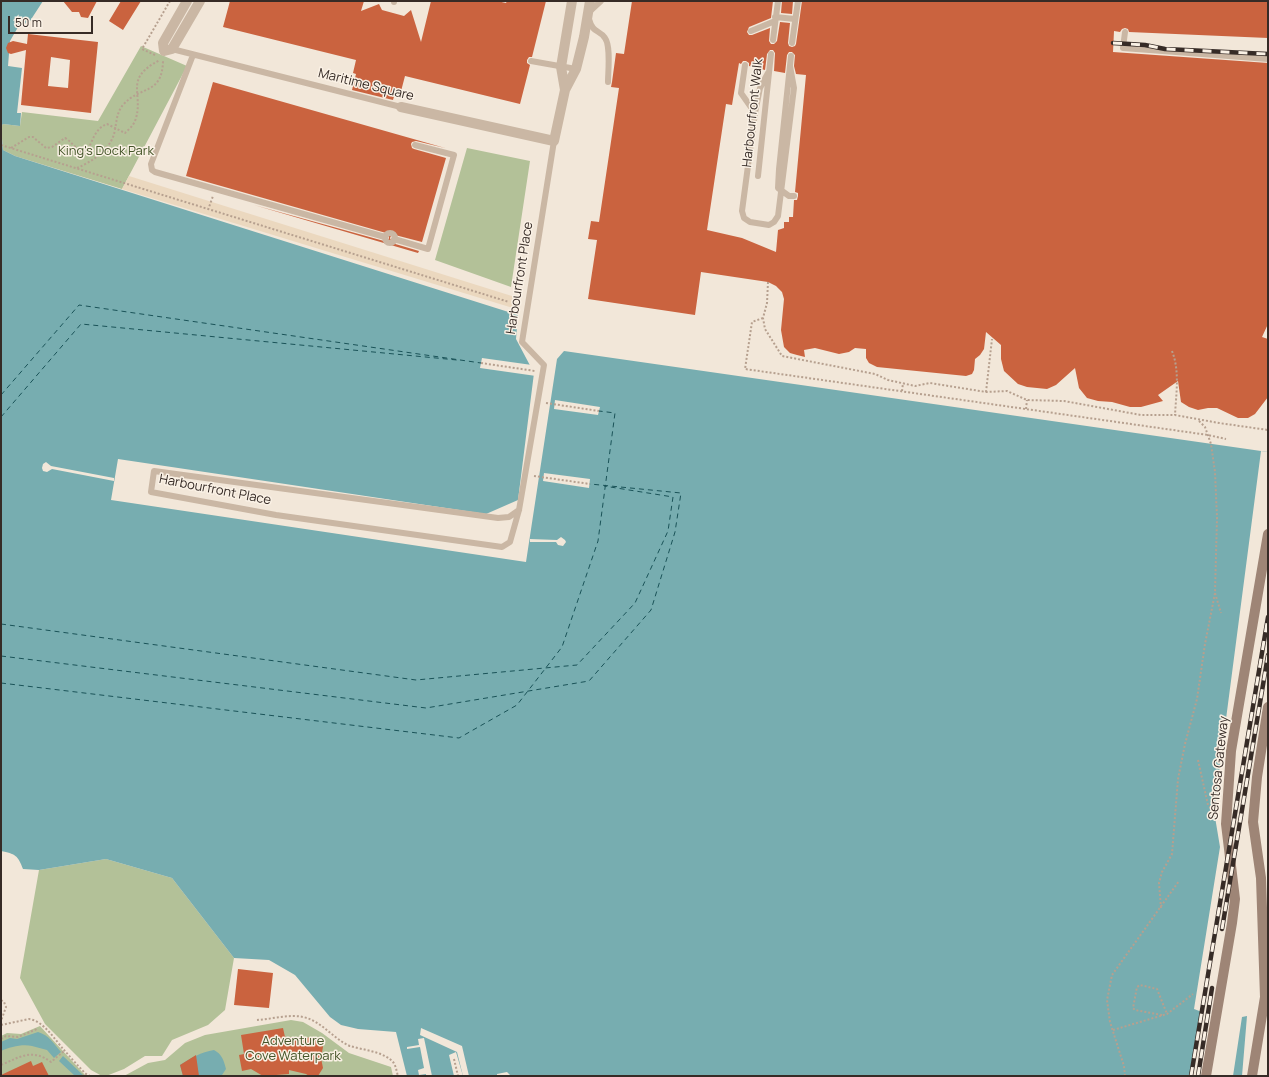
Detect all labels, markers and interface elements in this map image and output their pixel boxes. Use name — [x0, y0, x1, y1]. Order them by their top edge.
scale bar — [10, 8, 95, 34]
text: 50 m — [15, 14, 42, 31]
street label: Harbourfront Walk — [740, 58, 766, 168]
street label: Maritime Square — [317, 66, 415, 104]
park label: King's Dock Park — [58, 143, 154, 159]
street label: Harbourfront Place — [503, 221, 537, 335]
street label: Harbourfront Place — [158, 471, 272, 509]
street label: Sentosa Gateway — [1206, 715, 1232, 821]
park label: Adventure Cove Waterpark — [245, 1033, 341, 1064]

